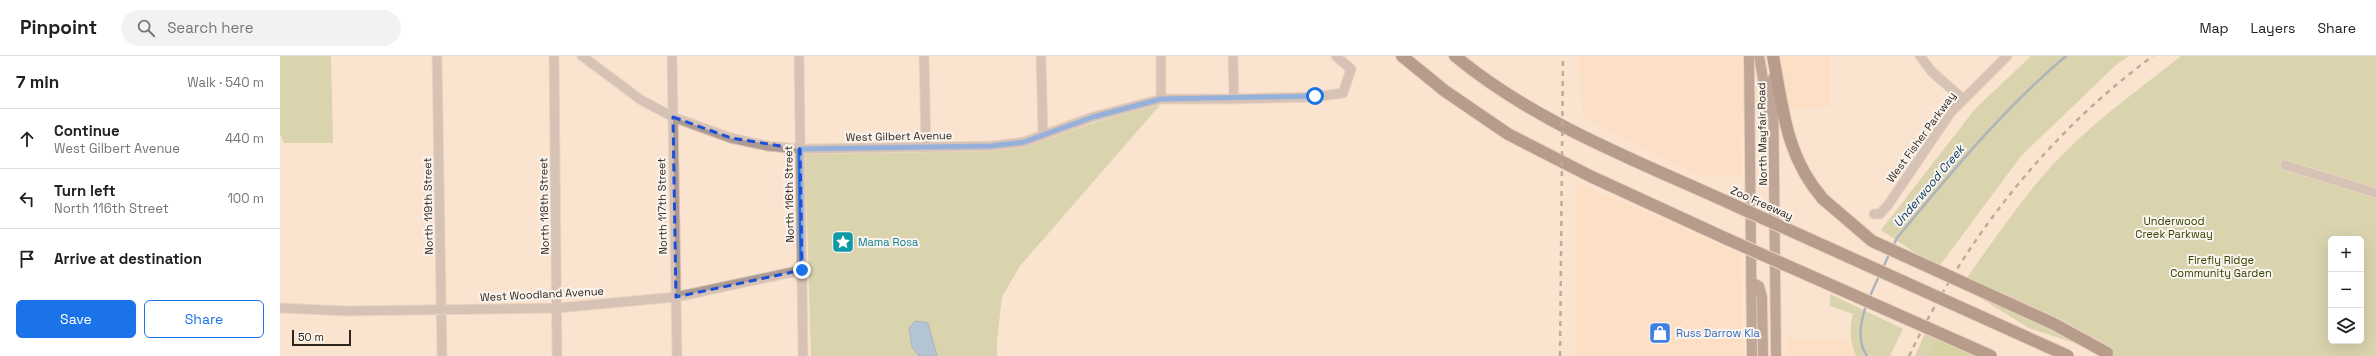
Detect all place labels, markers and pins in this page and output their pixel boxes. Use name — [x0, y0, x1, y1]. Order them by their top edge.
place icon: Mama Rosa — [830, 229, 856, 255]
place label: Mama Rosa — [858, 235, 919, 249]
shop icon: Russ Darrow Kia — [1647, 320, 1673, 346]
place label: Russ Darrow Kia — [1676, 326, 1761, 340]

